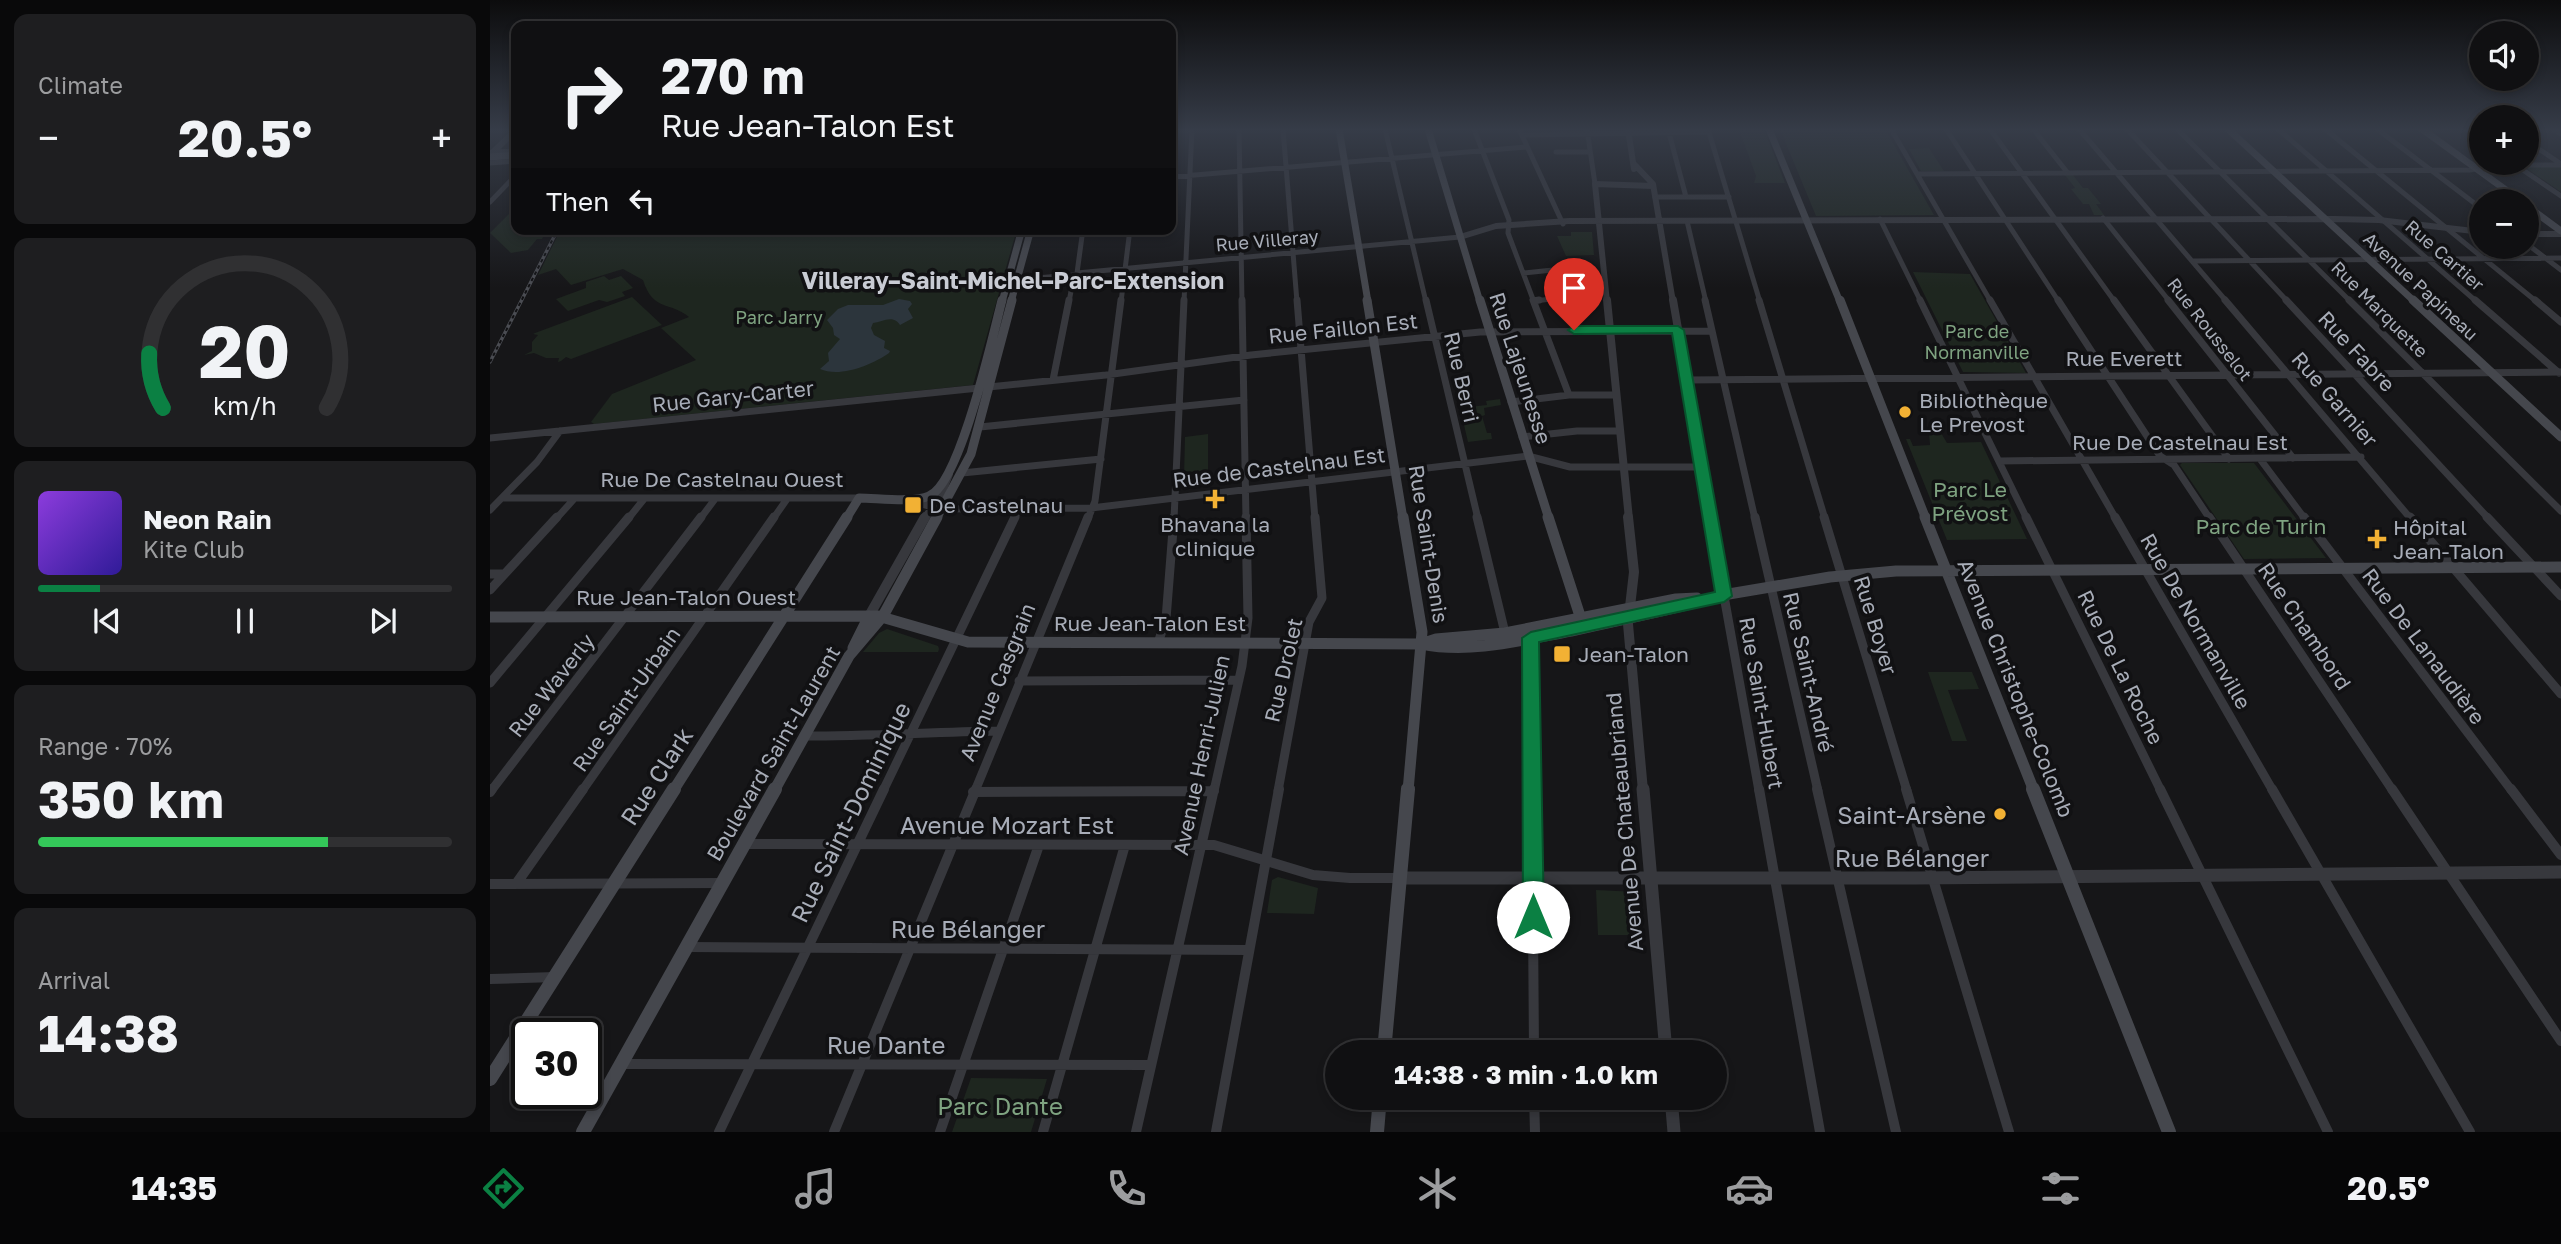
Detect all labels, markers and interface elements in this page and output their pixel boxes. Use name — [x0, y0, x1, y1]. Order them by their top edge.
map controls — [2469, 21, 2539, 259]
button: sound — [2469, 21, 2539, 91]
text: 270 m — [661, 46, 805, 105]
icon: right — [546, 49, 637, 140]
text: Climate — [38, 71, 123, 99]
button: + — [2469, 105, 2539, 175]
text: 20.5° — [178, 106, 312, 168]
text: Rue Jean-Talon Est — [661, 106, 954, 144]
text: − — [38, 115, 59, 160]
text: + — [431, 115, 452, 160]
icon: left — [623, 182, 661, 220]
text: Then — [546, 186, 609, 217]
button: − — [2469, 189, 2539, 259]
street label: Rue Cartier — [2401, 215, 2489, 295]
street label: Rue Villeray — [1215, 225, 1319, 255]
street label: Avenue Papineau — [2359, 227, 2483, 345]
street label: Rue Marquette — [2327, 256, 2433, 362]
pin — [1544, 258, 1604, 330]
district label: Villeray–Saint-Michel–Parc-Extension — [802, 266, 1224, 294]
icon: arrive — [1555, 269, 1593, 307]
street label: Rue Rousselot — [2163, 273, 2257, 385]
street label: Rue Lajeunesse — [1484, 289, 1558, 447]
street label: Rue Fabre — [2313, 305, 2401, 397]
park label: Parc Jarry — [735, 306, 823, 328]
street label: Rue Faillon Est — [1267, 307, 1419, 349]
text: 20 — [199, 308, 291, 395]
park label: Parc de Normanville — [1925, 320, 2030, 363]
street label: Rue Berri — [1439, 329, 1485, 425]
street label: Rue Everett — [2066, 345, 2182, 371]
street label: Rue Garnier — [2287, 346, 2383, 452]
street label: Rue Gary-Carter — [651, 375, 815, 417]
place label: Bibliothèque Le Prevost — [1919, 387, 2048, 437]
text: km/h — [213, 390, 277, 421]
marker: Bibliothèque Le Prevost — [1897, 404, 1913, 420]
street label: Rue De Castelnau Est — [2072, 429, 2288, 455]
street label: Rue de Castelnau Est — [1171, 441, 1387, 493]
street label: Rue Saint-Denis — [1404, 463, 1454, 625]
street label: Rue De Castelnau Ouest — [600, 466, 844, 492]
park label: Parc Le Prévost — [1932, 476, 2008, 526]
marker: Bhavana la clinique — [1205, 489, 1225, 509]
place label: De Castelnau — [929, 492, 1063, 518]
marker: De Castelnau — [903, 495, 923, 515]
text: Neon Rain — [143, 504, 272, 535]
place label: Bhavana la clinique — [1160, 511, 1270, 561]
park label: Parc de Turin — [2196, 513, 2327, 539]
place label: Hôpital Jean-Talon — [2393, 514, 2504, 564]
street label: Rue De Normanville — [2135, 528, 2257, 714]
marker: Hôpital Jean-Talon — [2367, 529, 2387, 549]
text: Kite Club — [143, 535, 244, 563]
street label: Avenue Christophe-Colomb — [1952, 555, 2080, 821]
street label: Rue Chambord — [2253, 557, 2357, 695]
street label: Rue De Lanaudière — [2357, 563, 2491, 729]
street label: Rue Boyer — [1849, 572, 1903, 678]
street label: Rue Jean-Talon Ouest — [576, 584, 796, 610]
street label: Rue De La Roche — [2072, 586, 2170, 748]
street label: Rue Saint-André — [1778, 589, 1840, 755]
street label: Avenue Casgrain — [953, 599, 1041, 765]
icon: previous — [88, 602, 126, 640]
icon: pause — [226, 602, 264, 640]
icon: next — [364, 602, 402, 640]
street label: Rue Jean-Talon Est — [1054, 610, 1246, 636]
street label: Rue Drolet — [1258, 615, 1308, 725]
street label: Rue Saint-Hubert — [1734, 615, 1790, 791]
street label: Rue Saint-Urbain — [566, 622, 686, 776]
street label: Rue Waverly — [502, 628, 600, 742]
street label: Boulevard Saint-Laurent — [701, 641, 845, 865]
place label: Jean-Talon — [1578, 641, 1689, 667]
marker: Jean-Talon — [1552, 644, 1572, 664]
street label: Avenue Henri-Julien — [1167, 653, 1235, 857]
street label: Avenue De Chateaubriand — [1600, 691, 1648, 953]
street label: Rue Saint-Dominique — [784, 697, 916, 927]
street label: Rue Clark — [614, 722, 698, 830]
text: Range · 70% — [38, 732, 172, 760]
text: 350 km — [38, 767, 224, 829]
place label: Saint-Arsène — [1837, 800, 1986, 829]
marker: Saint-Arsène — [1992, 806, 2008, 822]
street label: Avenue Mozart Est — [900, 810, 1114, 839]
street label: Rue Bélanger — [1835, 843, 1989, 872]
position arrow — [1496, 880, 1570, 954]
street label: Rue Bélanger — [891, 914, 1045, 943]
text: Arrival — [38, 966, 110, 994]
text: 14:38 — [38, 1001, 179, 1063]
speed limit sign: 30 — [511, 1018, 602, 1109]
street label: Rue Dante — [827, 1030, 945, 1059]
text: 14:38 · 3 min · 1.0 km — [1394, 1059, 1658, 1090]
park label: Parc Dante — [937, 1091, 1063, 1120]
icon: directions — [479, 1164, 528, 1213]
icon: music — [791, 1164, 840, 1213]
icon: phone — [1102, 1164, 1151, 1213]
icon: climate — [1413, 1164, 1462, 1213]
icon: car — [1725, 1164, 1774, 1213]
icon: filters — [2036, 1164, 2085, 1213]
text: 14:35 — [131, 1169, 217, 1207]
text: 20.5° — [2347, 1169, 2430, 1207]

